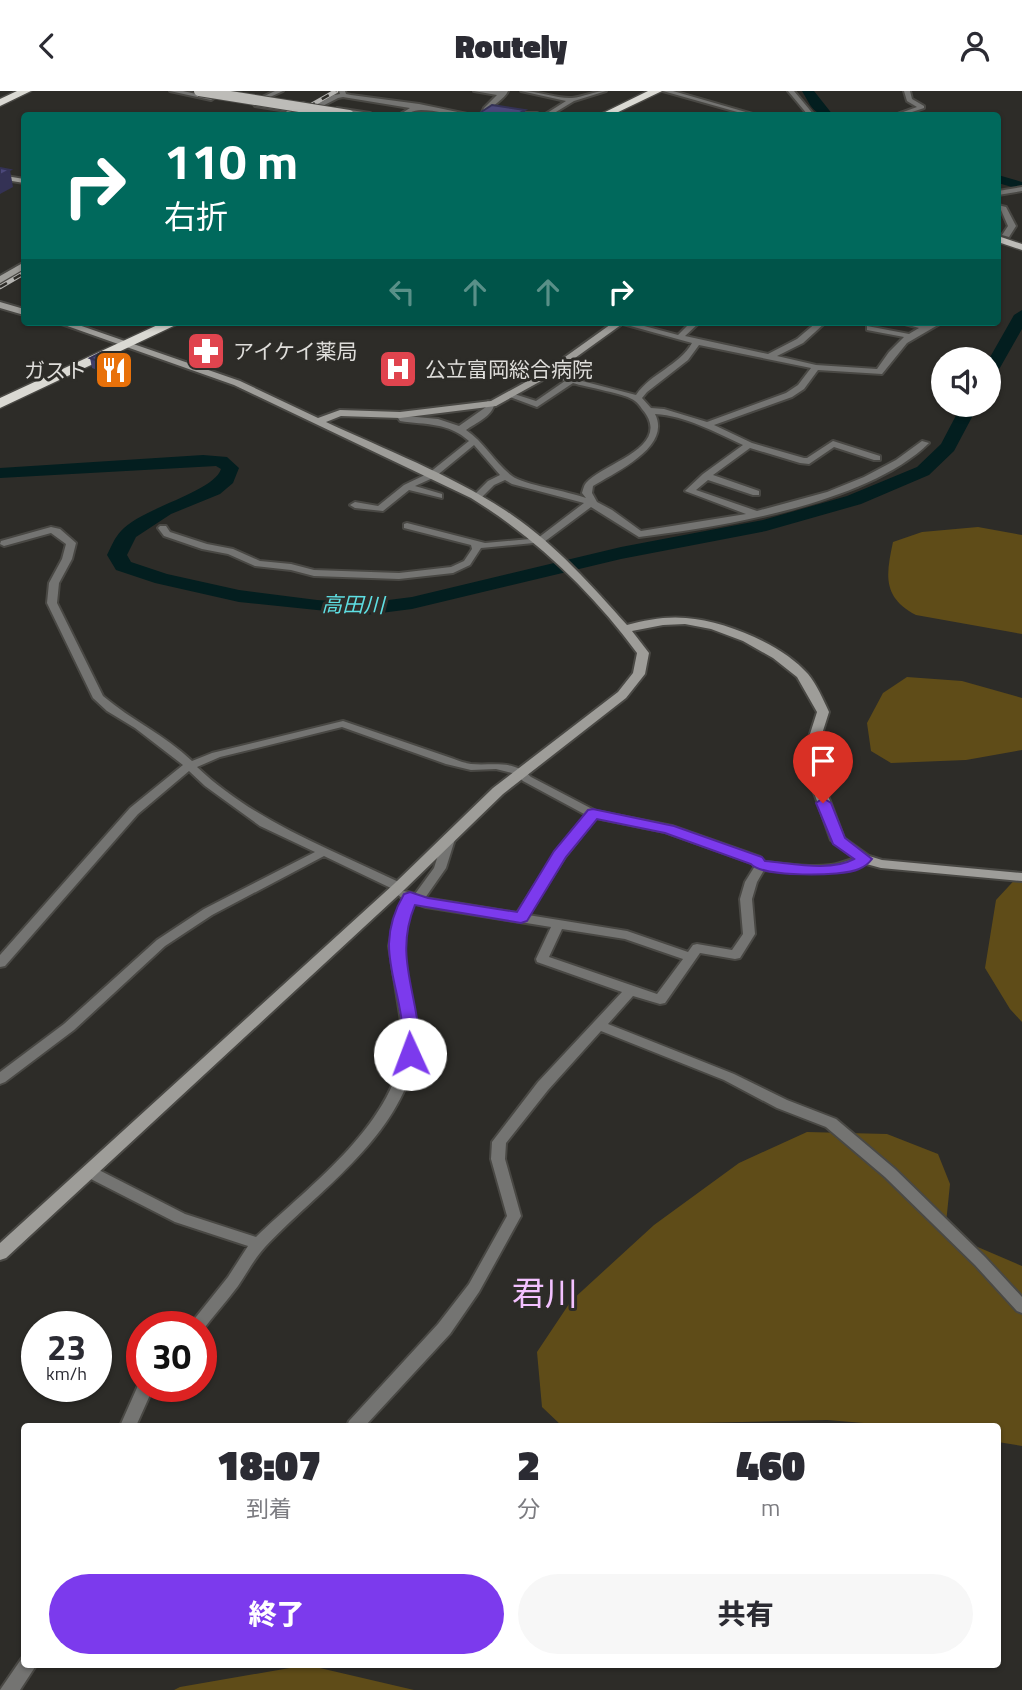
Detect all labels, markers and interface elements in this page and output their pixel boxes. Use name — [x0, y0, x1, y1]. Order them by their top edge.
text: Routely — [455, 22, 567, 70]
icon: back — [28, 27, 66, 65]
icon: person — [956, 27, 994, 65]
text: 110 m — [164, 123, 298, 198]
icon: right — [49, 140, 140, 231]
text: 右折 — [164, 192, 228, 240]
icon: left — [383, 273, 421, 311]
icon: ahead — [456, 273, 494, 311]
icon: ahead — [529, 273, 567, 311]
icon: right — [602, 273, 640, 311]
pharmacy icon: アイケイ薬局 — [185, 330, 227, 372]
place label: アイケイ薬局 — [233, 335, 358, 367]
map controls — [931, 347, 1001, 417]
button: sound — [931, 347, 1001, 417]
hospital icon: 公立富岡総合病院 — [377, 348, 419, 390]
restaurant icon: ガスト — [93, 349, 135, 391]
place label: 公立富岡総合病院 — [425, 353, 593, 385]
place label: ガスト — [24, 354, 87, 386]
water label: 高田川 — [321, 587, 387, 621]
pin — [793, 731, 853, 803]
icon: arrive — [804, 742, 842, 780]
position arrow — [373, 1017, 447, 1091]
district label: 君川 — [512, 1268, 578, 1318]
speed limit sign: 30 — [126, 1311, 217, 1402]
text: 23 — [47, 1320, 86, 1374]
text: km/h — [46, 1360, 87, 1387]
text: 18:07 — [217, 1432, 321, 1496]
text: 2 — [517, 1432, 540, 1496]
text: 460 — [736, 1432, 805, 1496]
text: m — [761, 1490, 780, 1525]
text: 到着 — [246, 1491, 292, 1526]
text: 分 — [517, 1491, 540, 1526]
button: 終了 — [49, 1574, 504, 1654]
button: 共有 — [518, 1574, 973, 1654]

